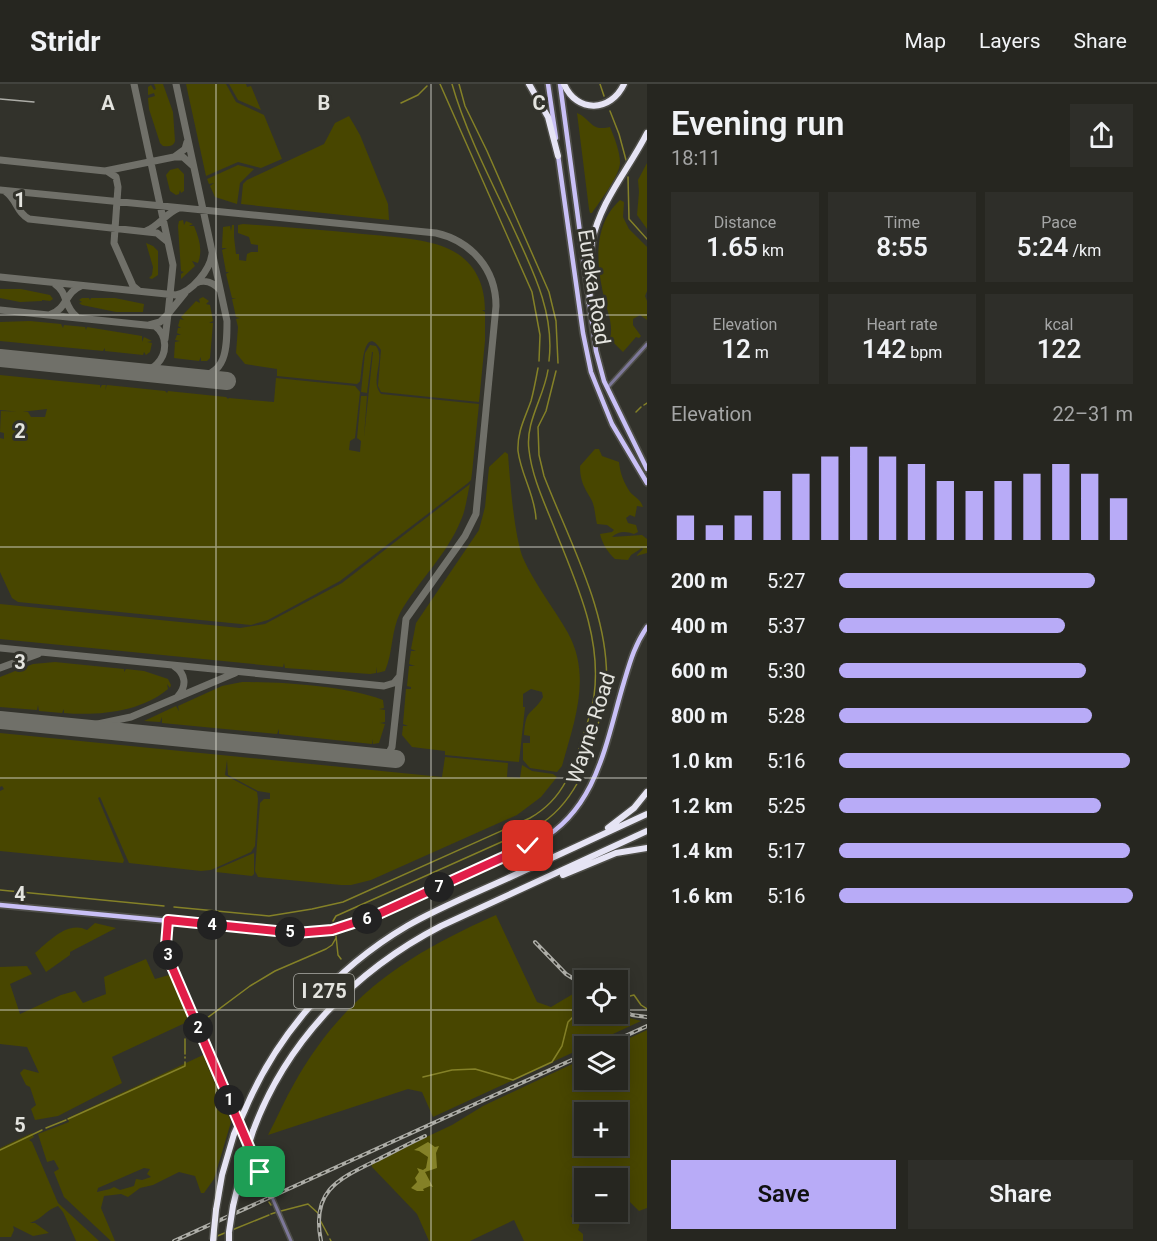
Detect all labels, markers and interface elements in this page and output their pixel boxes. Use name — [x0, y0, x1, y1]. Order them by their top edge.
text: Stridr — [30, 25, 100, 58]
text: Map — [904, 29, 946, 53]
text: Layers — [979, 29, 1040, 53]
text: Share — [1073, 29, 1127, 53]
text: A — [101, 91, 115, 115]
text: B — [318, 91, 330, 115]
text: C — [532, 91, 546, 115]
text: Evening run — [671, 104, 844, 143]
button: share — [1070, 104, 1133, 167]
text: 18:11 — [671, 146, 721, 170]
text: 1 — [14, 188, 26, 212]
text: Distance — [714, 213, 776, 232]
text: Time — [884, 213, 920, 232]
text: Pace — [1041, 213, 1077, 232]
street label: Eureka Road — [573, 227, 615, 347]
text: 1.65 — [706, 232, 758, 262]
text: 8:55 — [876, 232, 928, 262]
text: 5:24 — [1017, 232, 1068, 262]
text: km — [758, 241, 784, 260]
text: /km — [1068, 241, 1101, 260]
text: Elevation — [713, 315, 777, 334]
text: Heart rate — [866, 315, 938, 334]
text: kcal — [1045, 315, 1073, 334]
text: 12 — [721, 334, 751, 364]
text: 142 — [862, 334, 906, 364]
text: 122 — [1037, 334, 1081, 364]
text: m — [751, 343, 769, 362]
text: bpm — [906, 343, 942, 362]
text: Elevation — [671, 402, 752, 426]
text: 22–31 m — [1052, 402, 1133, 426]
text: 2 — [14, 419, 26, 443]
text: 200 m — [671, 569, 728, 593]
text: 5:27 — [767, 569, 806, 593]
text: 400 m — [671, 614, 728, 638]
text: 5:37 — [767, 614, 806, 638]
text: 3 — [14, 650, 26, 674]
text: 600 m — [671, 659, 728, 683]
text: 5:30 — [767, 659, 806, 683]
street label: Wayne Road — [562, 669, 620, 787]
text: 800 m — [671, 704, 728, 728]
text: 5:28 — [767, 704, 806, 728]
text: 1.0 km — [671, 749, 733, 773]
text: 5:16 — [767, 749, 806, 773]
text: 1.2 km — [671, 794, 733, 818]
text: 5:25 — [767, 794, 806, 818]
pin — [502, 820, 553, 871]
icon: check — [511, 829, 544, 862]
text: 1.4 km — [671, 839, 733, 863]
text: 5:17 — [767, 839, 806, 863]
pin: 7 — [424, 872, 454, 902]
text: 7 — [434, 877, 444, 896]
text: 4 — [14, 882, 26, 906]
text: 1.6 km — [671, 884, 733, 908]
text: 5:16 — [767, 884, 806, 908]
pin: 6 — [352, 904, 382, 934]
text: 6 — [362, 909, 372, 928]
pin: 4 — [197, 910, 227, 940]
text: 4 — [207, 915, 217, 934]
pin: 5 — [275, 917, 305, 947]
text: 5 — [285, 922, 295, 941]
pin: 3 — [153, 940, 183, 970]
text: 3 — [163, 945, 173, 964]
map controls — [574, 970, 628, 1222]
button: locate — [574, 970, 628, 1024]
road number: I 275 — [294, 974, 354, 1008]
pin: 2 — [183, 1013, 213, 1043]
text: 2 — [193, 1018, 203, 1037]
button: layers — [574, 1036, 628, 1090]
pin: 1 — [214, 1085, 244, 1115]
text: 1 — [224, 1090, 234, 1109]
button: + — [574, 1102, 628, 1156]
text: 5 — [14, 1113, 26, 1137]
pin — [234, 1146, 285, 1197]
icon: arrive — [243, 1155, 276, 1188]
button: Save — [671, 1160, 896, 1229]
button: Share — [908, 1160, 1133, 1229]
button: − — [574, 1168, 628, 1222]

